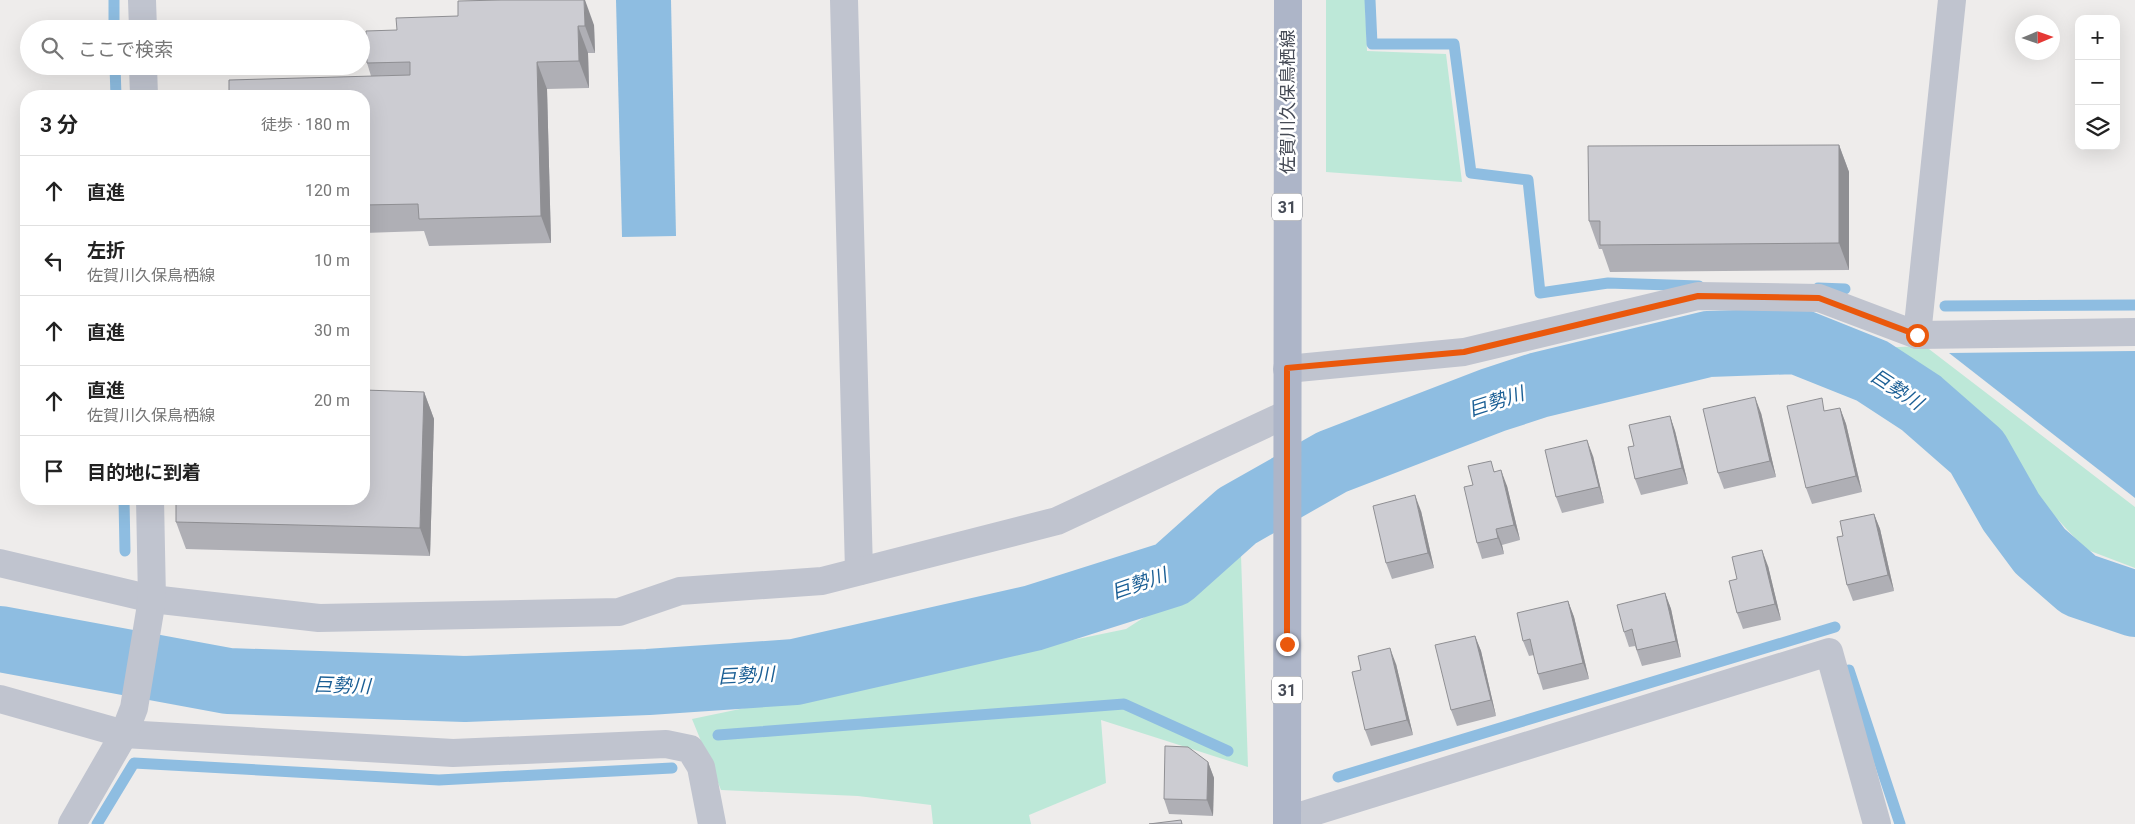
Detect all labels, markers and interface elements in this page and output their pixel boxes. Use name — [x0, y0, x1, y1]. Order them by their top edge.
north arrow — [2015, 15, 2060, 60]
map controls — [2075, 15, 2120, 150]
button: + — [2075, 15, 2120, 60]
search box — [20, 20, 370, 75]
street label: 佐賀川久保鳥栖線 — [1277, 30, 1298, 174]
icon: search — [38, 34, 66, 62]
text: ここで検索 — [78, 38, 173, 61]
button: − — [2075, 60, 2120, 105]
button: layers — [2075, 105, 2120, 150]
text: 3 分 — [40, 113, 78, 137]
text: 徒歩 · 180 m — [261, 115, 350, 134]
icon: ahead — [40, 177, 68, 205]
text: 直進 — [87, 181, 125, 204]
text: 120 m — [305, 181, 350, 200]
road number: 31 — [1272, 193, 1302, 220]
text: 左折 — [87, 239, 125, 262]
icon: left — [40, 247, 68, 275]
text: 10 m — [314, 251, 350, 270]
text: 佐賀川久保鳥栖線 — [87, 266, 215, 285]
icon: ahead — [40, 317, 68, 345]
text: 直進 — [87, 321, 125, 344]
text: 30 m — [314, 321, 350, 340]
route start — [1906, 324, 1929, 347]
water label: 巨勢川 — [1867, 364, 1929, 416]
text: 直進 — [87, 379, 125, 402]
water label: 巨勢川 — [1465, 381, 1529, 421]
icon: ahead — [40, 387, 68, 415]
text: 20 m — [314, 391, 350, 410]
text: 佐賀川久保鳥栖線 — [87, 406, 215, 425]
icon: arrive — [40, 457, 68, 485]
text: 目的地に到着 — [87, 461, 201, 484]
water label: 巨勢川 — [1108, 563, 1172, 604]
route end — [1276, 633, 1299, 656]
water label: 巨勢川 — [717, 662, 777, 688]
water label: 巨勢川 — [313, 673, 373, 698]
road number: 31 — [1272, 676, 1302, 704]

